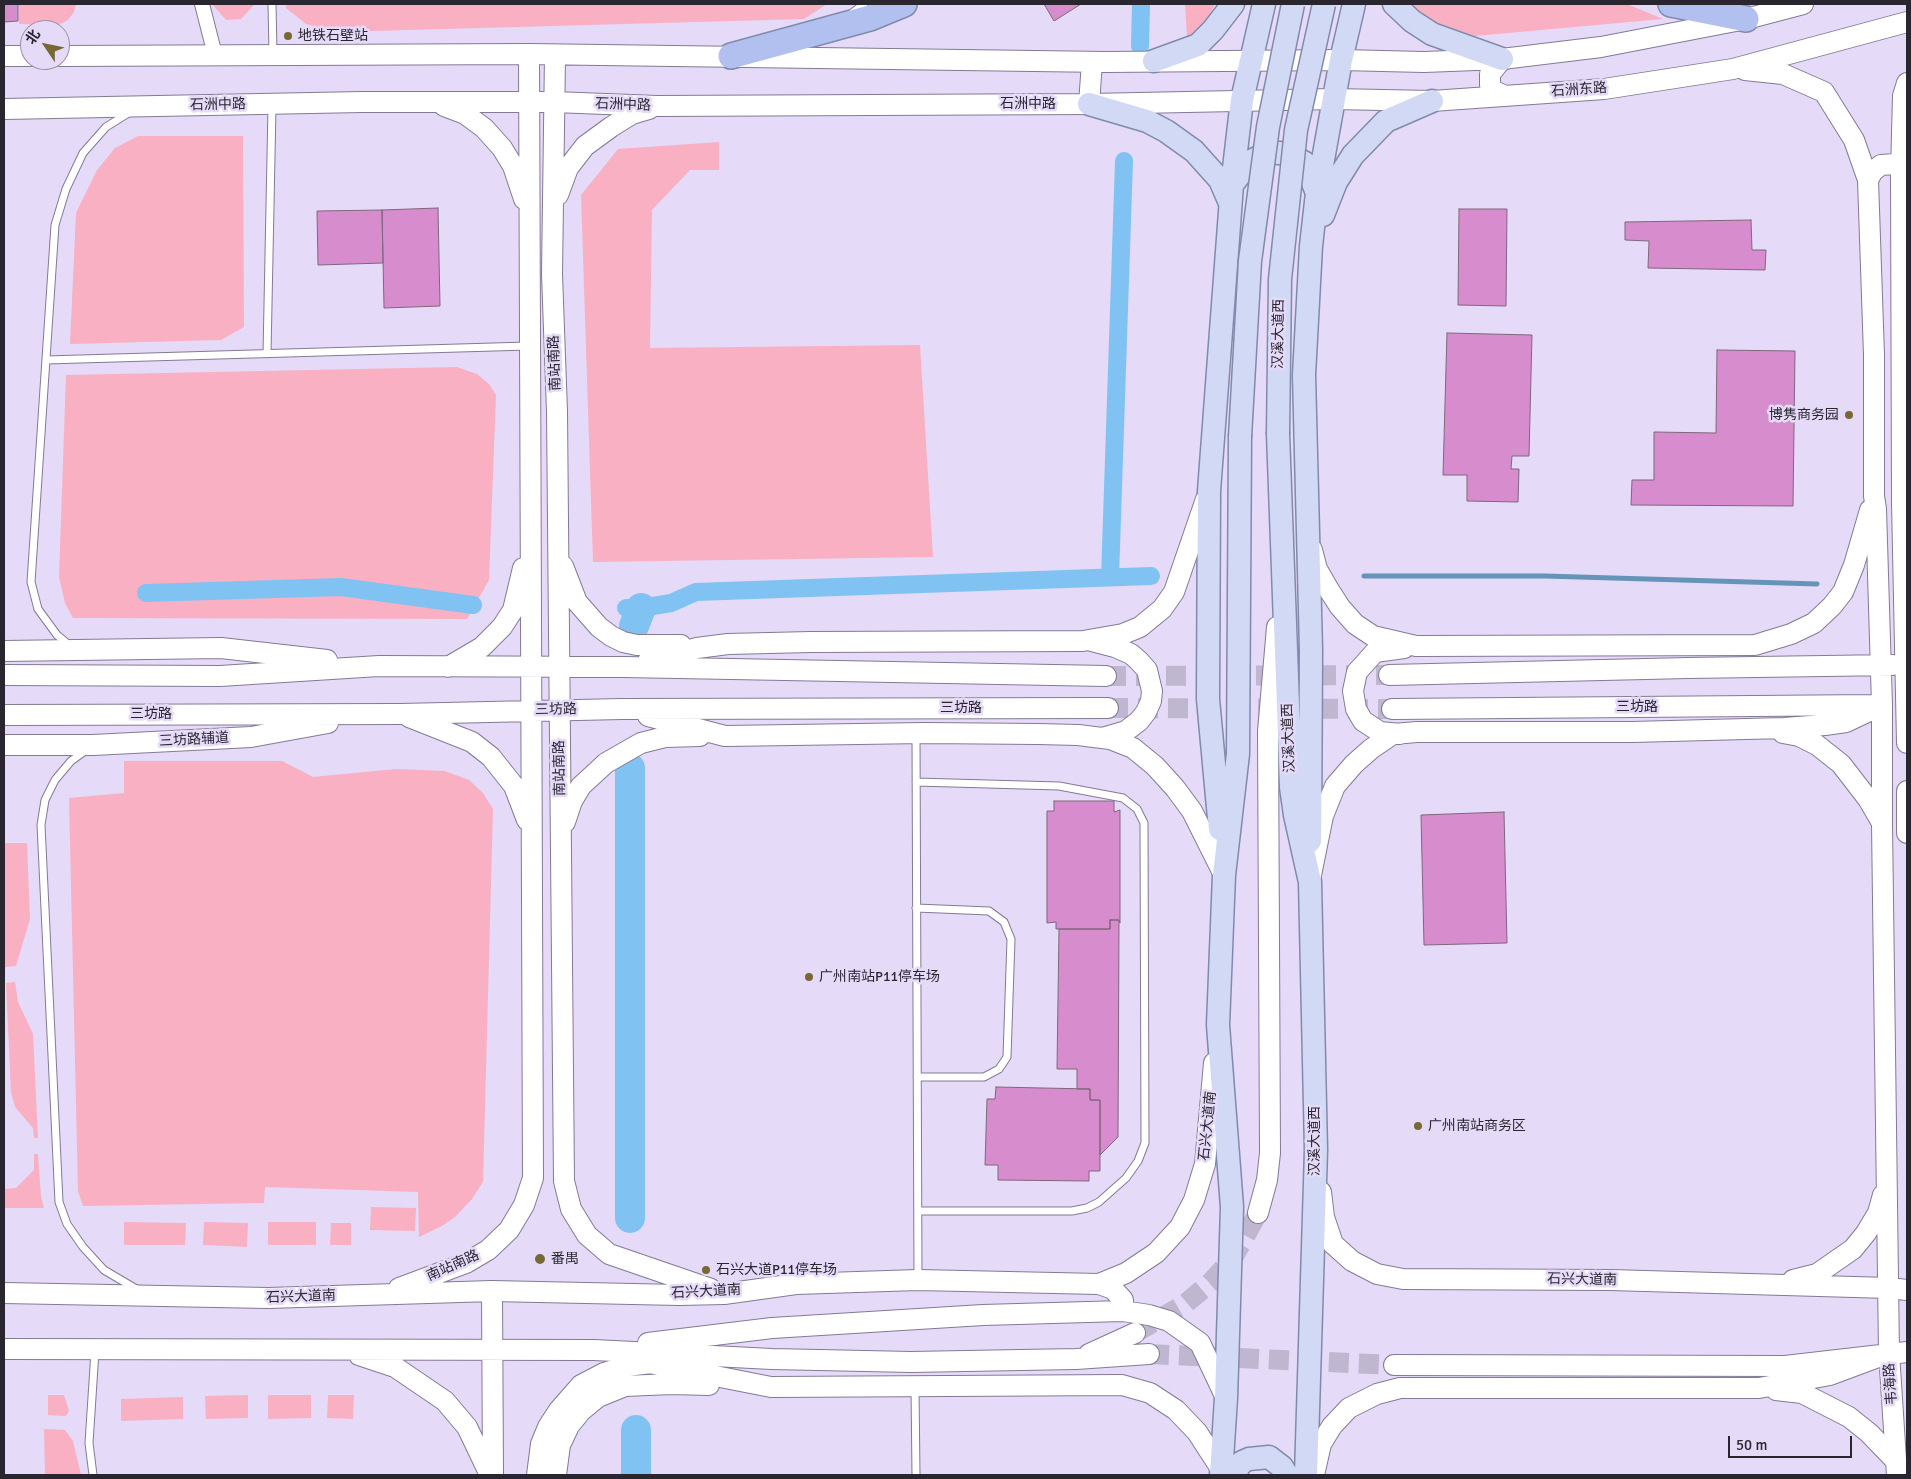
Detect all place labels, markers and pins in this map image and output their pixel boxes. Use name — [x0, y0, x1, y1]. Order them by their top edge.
place label: 地铁石壁站 — [298, 28, 368, 44]
marker: 地铁石壁站 — [282, 30, 294, 42]
place label: 博隽商务园 — [1769, 407, 1839, 423]
marker: 博隽商务园 — [1843, 409, 1855, 421]
place label: 广州南站P11停车场 — [819, 969, 940, 985]
marker: 广州南站P11停车场 — [803, 971, 815, 983]
place label: 广州南站商务区 — [1428, 1118, 1526, 1134]
marker: 广州南站商务区 — [1412, 1120, 1424, 1132]
place label: 番禺 — [551, 1251, 579, 1267]
marker: 番禺 — [533, 1252, 547, 1266]
place label: 石兴大道P11停车场 — [716, 1262, 837, 1278]
marker: 石兴大道P11停车场 — [700, 1264, 712, 1276]

